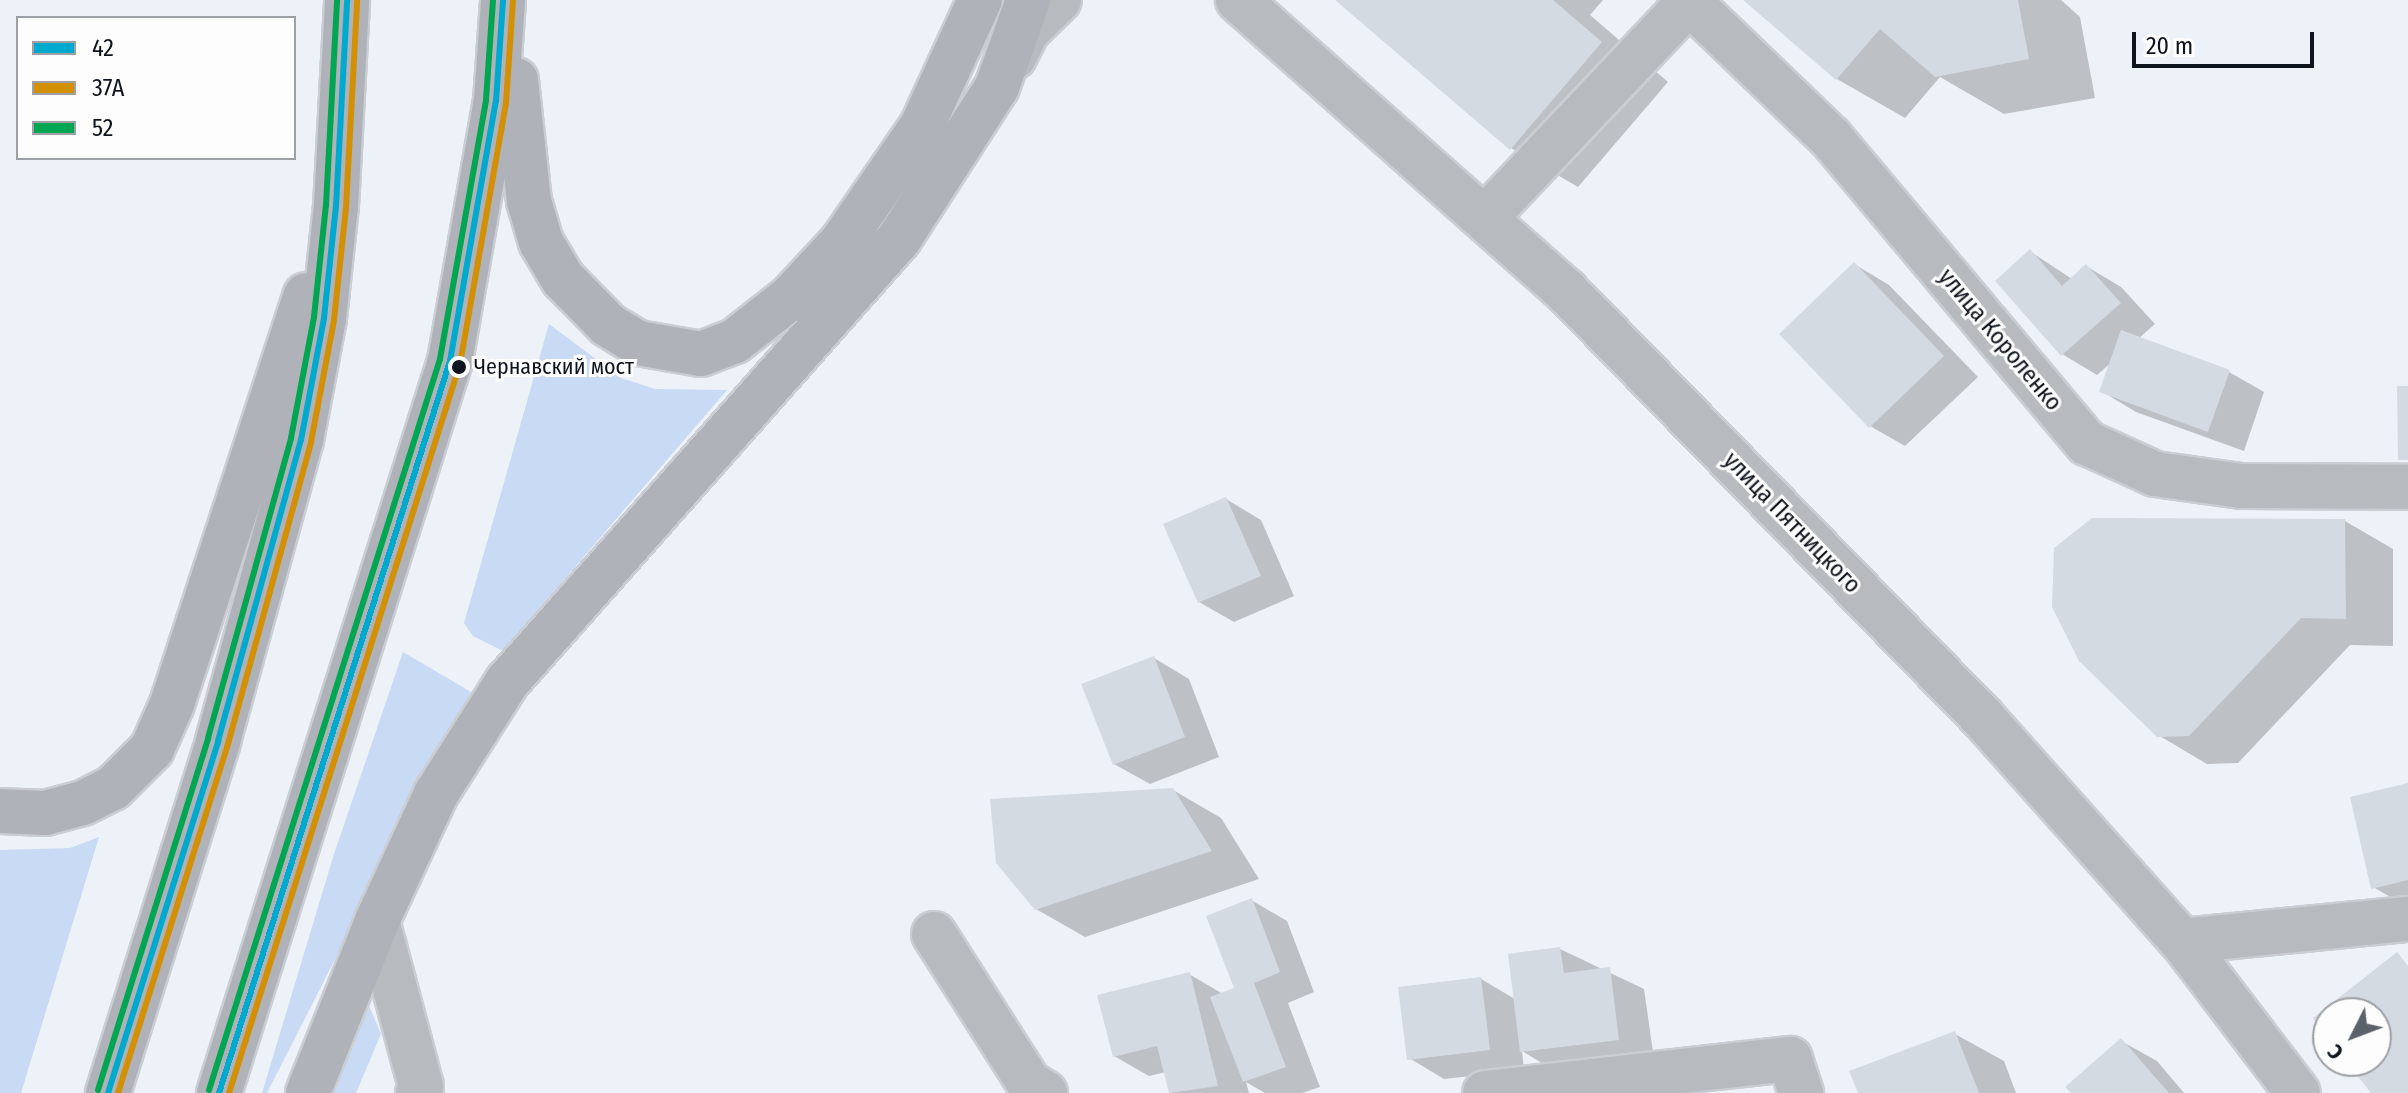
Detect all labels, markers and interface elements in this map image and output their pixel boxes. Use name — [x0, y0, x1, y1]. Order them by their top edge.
legend — [16, 16, 296, 160]
scale bar — [2136, 16, 2318, 66]
text: 20 m — [2146, 32, 2193, 60]
text: 42 — [92, 34, 114, 62]
text: 37А — [92, 74, 124, 102]
text: 52 — [92, 114, 113, 142]
street label: улица Короленко — [1932, 263, 2068, 417]
place label: Чернавский мост — [474, 354, 634, 380]
marker: Чернавский мост — [451, 359, 467, 375]
street label: улица Пятницкого — [1717, 446, 1867, 600]
north arrow — [2312, 997, 2392, 1077]
text: С — [2321, 1039, 2349, 1065]

